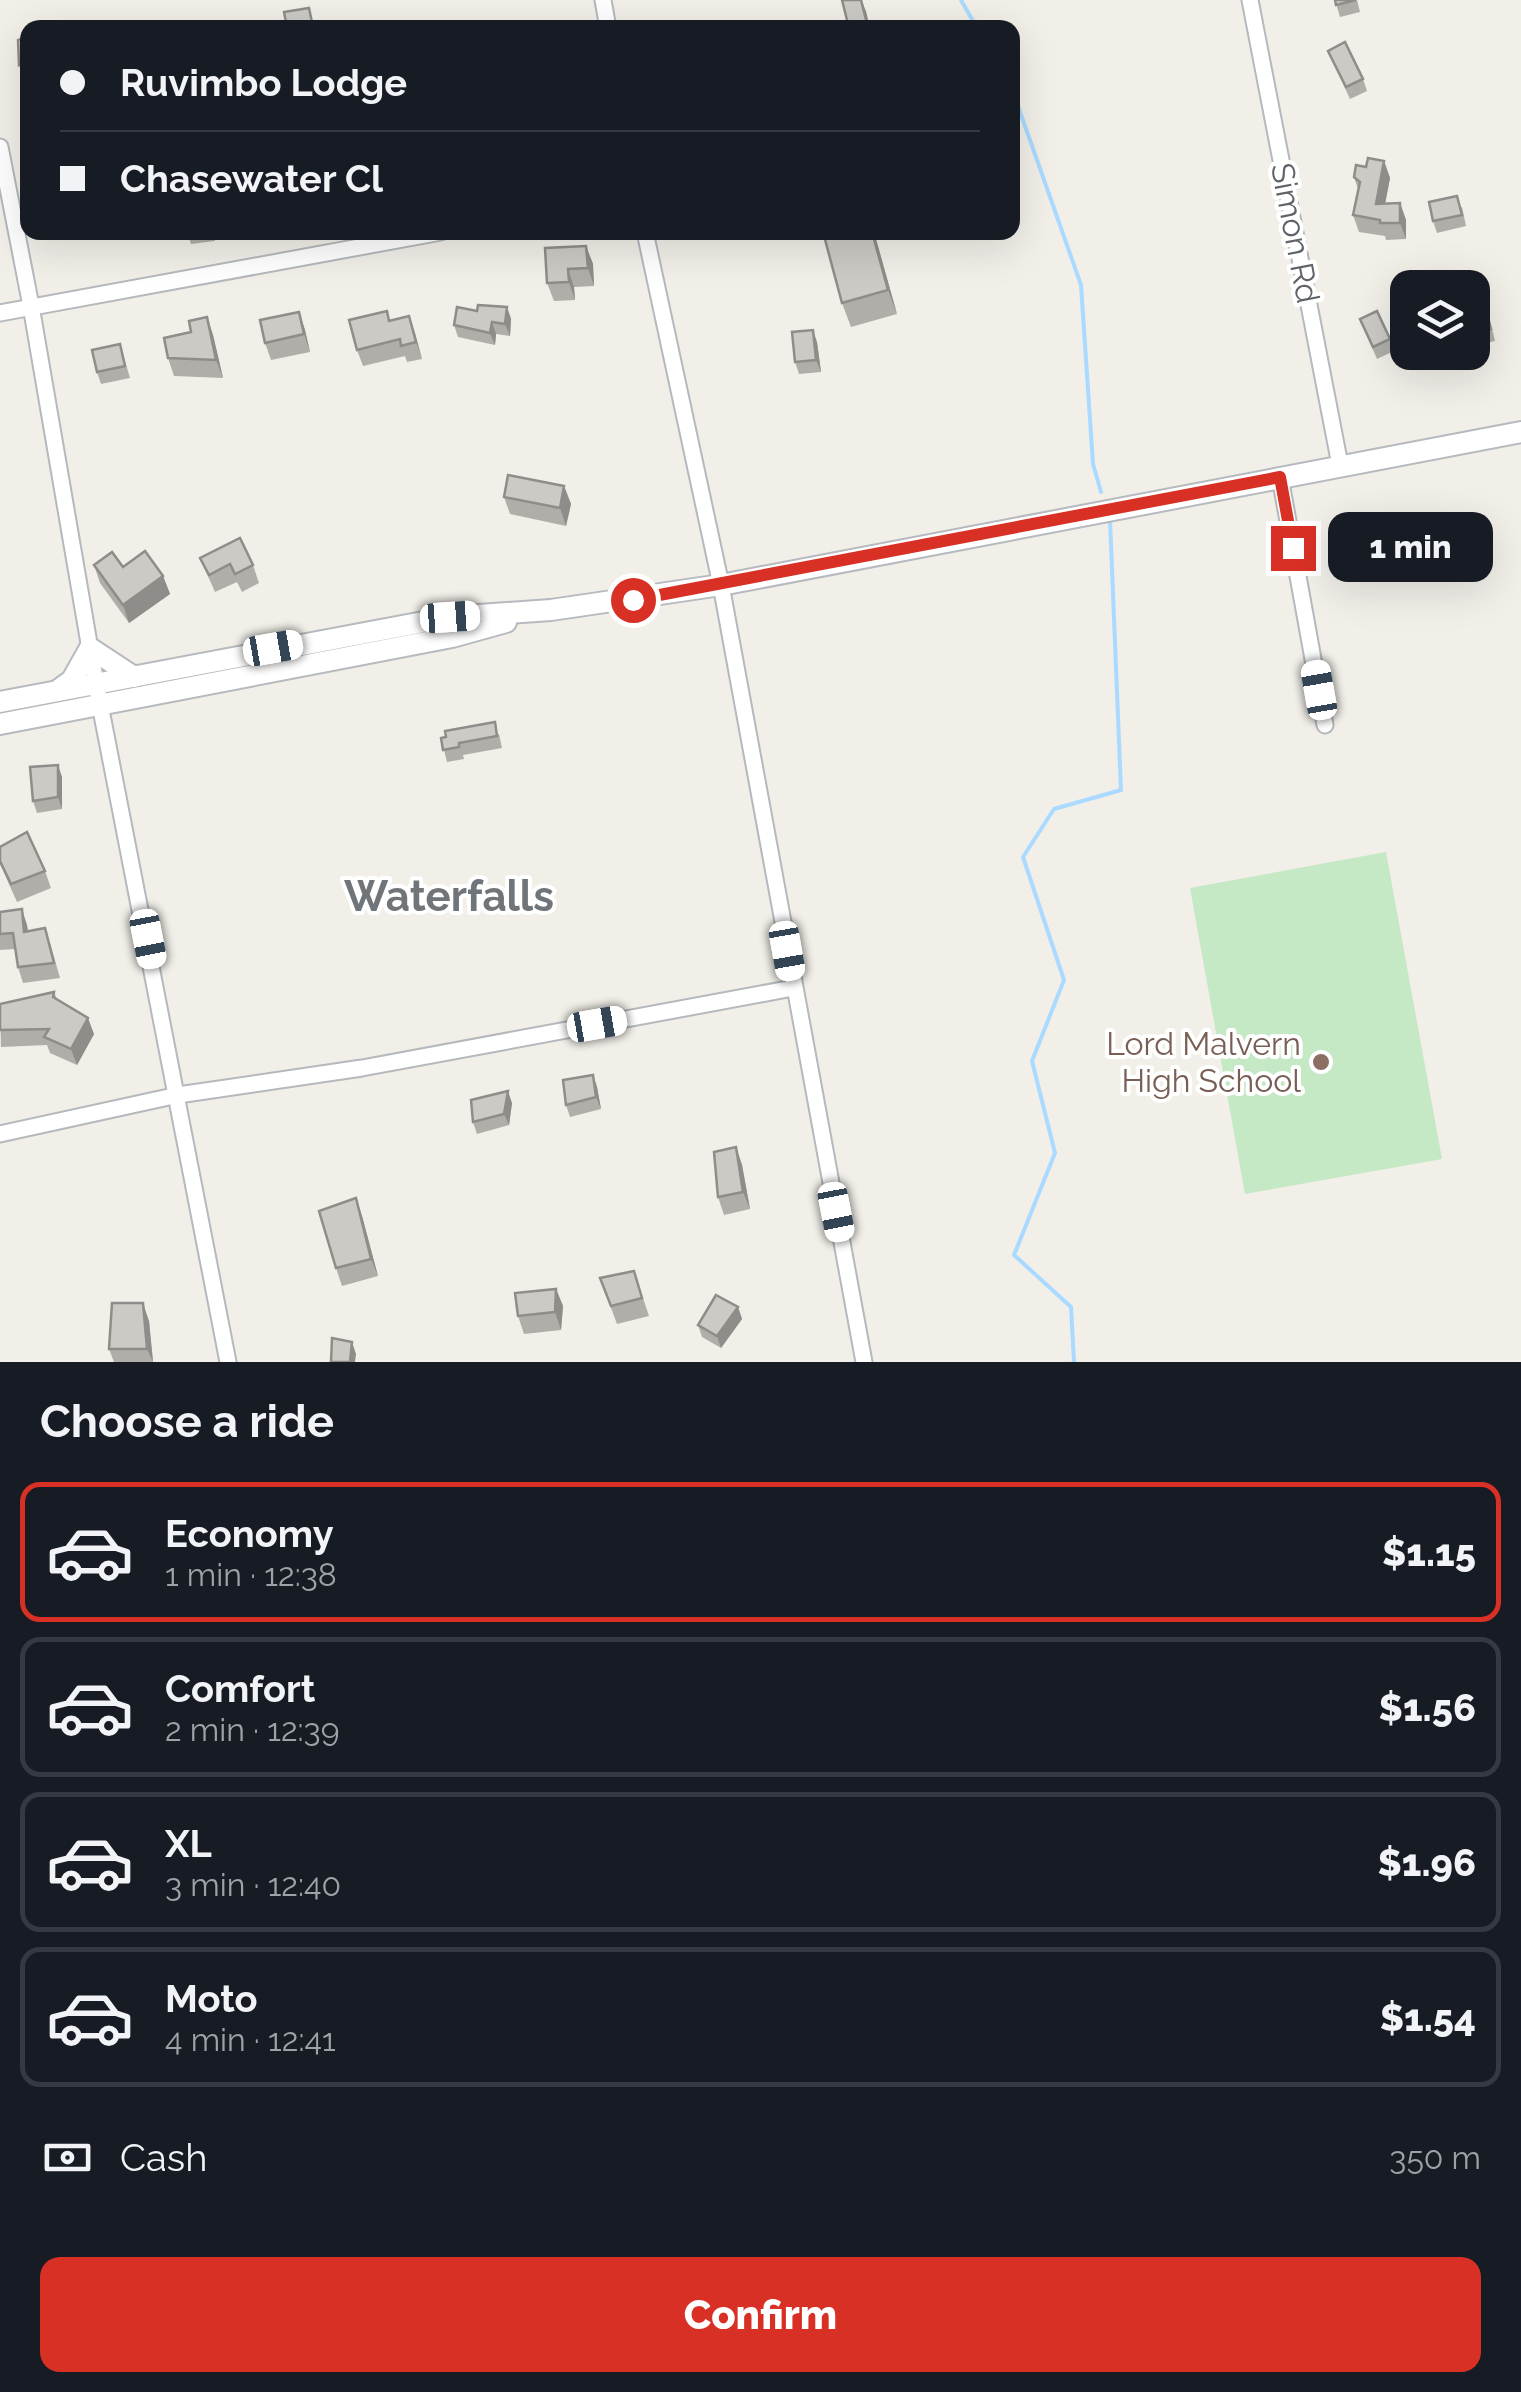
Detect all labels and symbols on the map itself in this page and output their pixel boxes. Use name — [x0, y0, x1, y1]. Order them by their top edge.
street label: Simon Rd — [1264, 160, 1327, 306]
callout: 1 min — [1328, 513, 1493, 583]
route end — [1271, 526, 1316, 571]
route start — [611, 578, 656, 623]
car — [419, 600, 481, 634]
car — [241, 628, 305, 668]
car — [1299, 658, 1339, 722]
district label: Waterfalls — [344, 872, 554, 921]
car — [128, 907, 168, 971]
car — [767, 919, 807, 983]
car — [565, 1004, 629, 1044]
place label: Lord Malvern High School — [1106, 1025, 1301, 1099]
marker: Lord Malvern High School — [1310, 1051, 1332, 1073]
car — [816, 1180, 856, 1244]

